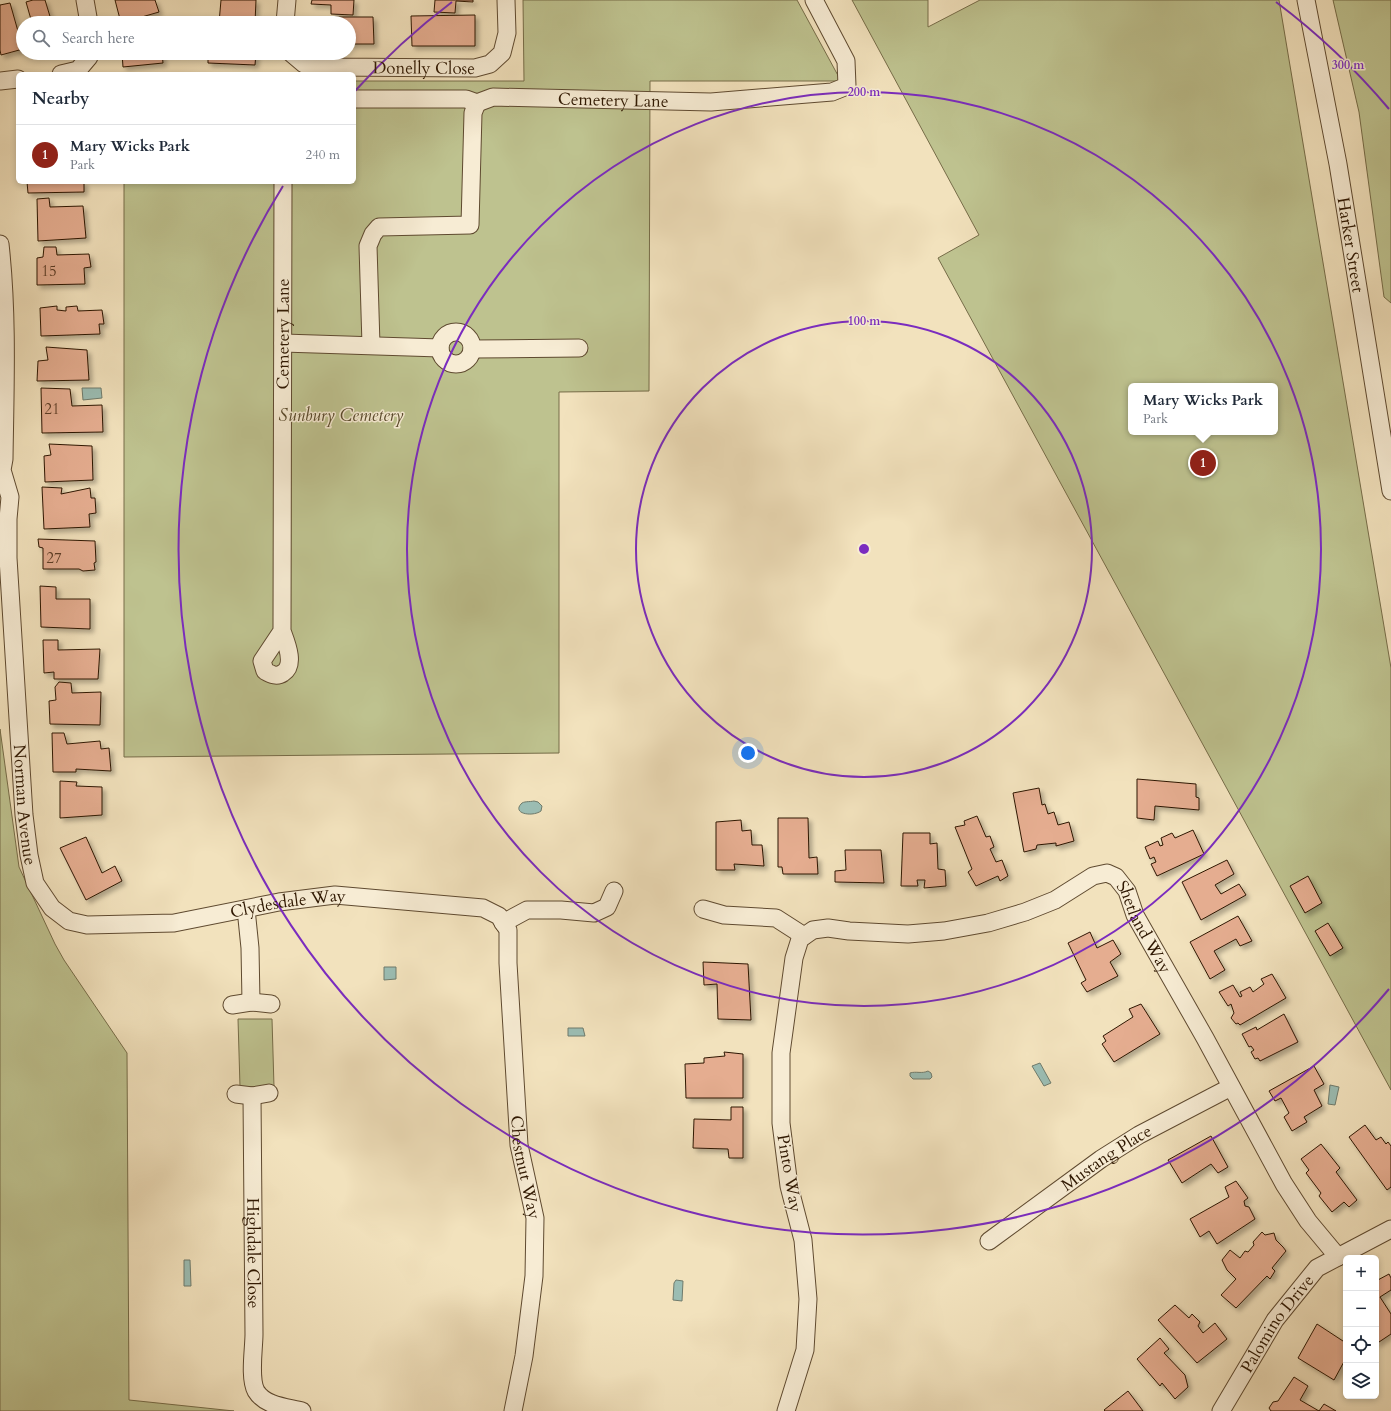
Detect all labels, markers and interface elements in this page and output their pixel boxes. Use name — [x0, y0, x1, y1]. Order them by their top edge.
search box — [16, 16, 356, 60]
icon: search — [30, 27, 52, 49]
text: Search here — [62, 28, 135, 48]
street label: Donelly Close — [372, 56, 475, 80]
text: 300 m — [1332, 57, 1365, 73]
text: 200 m — [848, 84, 881, 100]
text: Nearby — [32, 87, 89, 110]
street label: Cemetery Lane — [558, 87, 669, 113]
text: Mary Wicks Park — [70, 136, 190, 156]
text: 1 — [42, 146, 48, 164]
text: 240 m — [306, 146, 340, 164]
text: Park — [70, 156, 95, 174]
street label: Harker Street — [1332, 196, 1370, 295]
house number: 15 — [41, 261, 57, 281]
street label: Cemetery Lane — [272, 279, 295, 389]
text: 100 m — [848, 313, 881, 329]
popup — [1128, 383, 1278, 435]
text: Mary Wicks Park — [1143, 390, 1263, 410]
house number: 21 — [44, 399, 60, 419]
park label: Sunbury Cemetery — [279, 404, 404, 427]
text: Park — [1143, 410, 1168, 428]
pin: 1 — [1190, 448, 1216, 478]
centre of rings — [857, 542, 871, 556]
house number: 27 — [46, 548, 62, 568]
your location — [738, 743, 758, 763]
street label: Norman Avenue — [8, 744, 42, 867]
street label: Shetland Way — [1111, 876, 1177, 977]
street label: Clydesdale Way — [228, 884, 347, 924]
street label: Chestnut Way — [505, 1115, 546, 1221]
street label: Mustang Place — [1056, 1119, 1156, 1197]
street label: Pinto Way — [771, 1132, 808, 1214]
street label: Highdale Close — [241, 1197, 265, 1309]
map controls — [1343, 1255, 1379, 1399]
button: + — [1343, 1255, 1379, 1291]
street label: Palomino Drive — [1235, 1270, 1319, 1377]
button: − — [1343, 1291, 1379, 1327]
button: locate — [1343, 1327, 1379, 1363]
button: layers — [1343, 1363, 1379, 1399]

